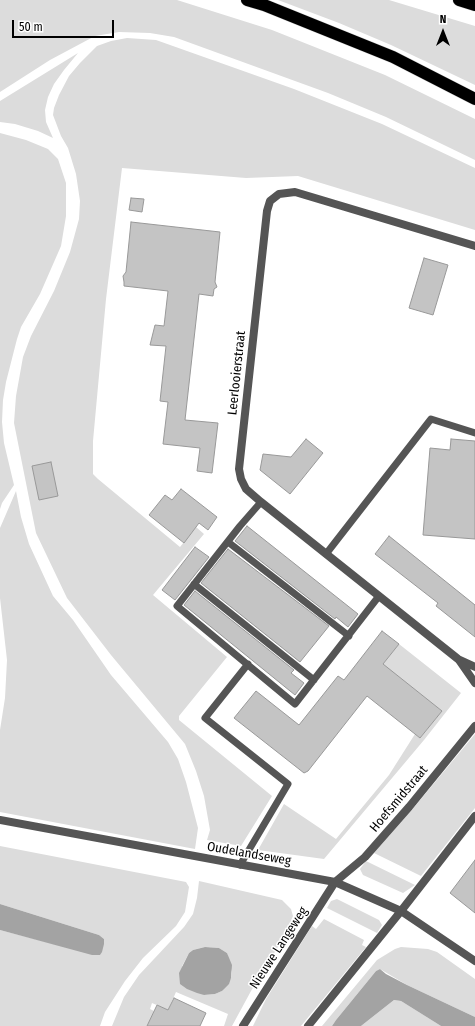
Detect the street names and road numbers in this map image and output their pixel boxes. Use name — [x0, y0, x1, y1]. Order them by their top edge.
street label: Leerlooierstraat — [225, 330, 249, 416]
street label: Hoefsmidstraat — [367, 763, 431, 835]
street label: Oudelandseweg — [206, 839, 292, 869]
street label: Nieuwe Langeweg — [247, 904, 311, 992]

